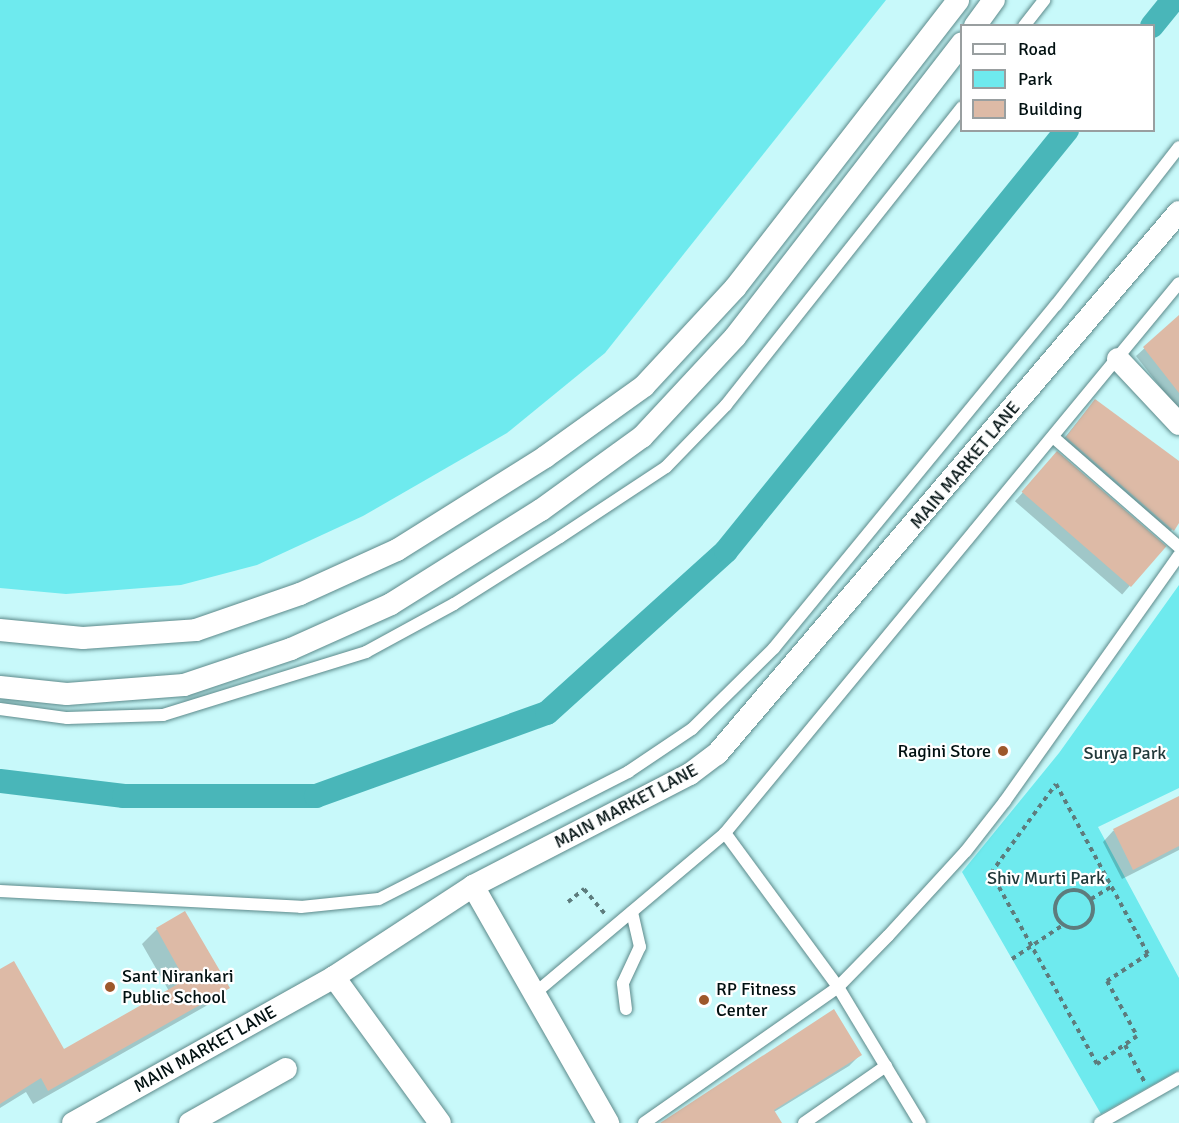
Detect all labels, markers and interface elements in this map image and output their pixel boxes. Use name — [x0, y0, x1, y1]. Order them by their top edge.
legend — [960, 24, 1155, 132]
text: Road — [1018, 38, 1057, 60]
text: Park — [1018, 68, 1053, 90]
text: Building — [1018, 98, 1082, 120]
street label: MAIN MARKET LANE — [905, 397, 1025, 533]
place label: Ragini Store — [898, 740, 991, 762]
park label: Surya Park — [1084, 742, 1166, 764]
marker: Ragini Store — [996, 744, 1010, 758]
street label: MAIN MARKET LANE — [550, 759, 702, 853]
park label: Shiv Murti Park — [987, 867, 1105, 889]
place label: Sant Nirankari Public School — [122, 966, 234, 1008]
place label: RP Fitness Center — [716, 979, 796, 1022]
marker: Sant Nirankari Public School — [103, 980, 117, 994]
marker: RP Fitness Center — [697, 993, 711, 1007]
street label: MAIN MARKET LANE — [130, 1001, 280, 1097]

